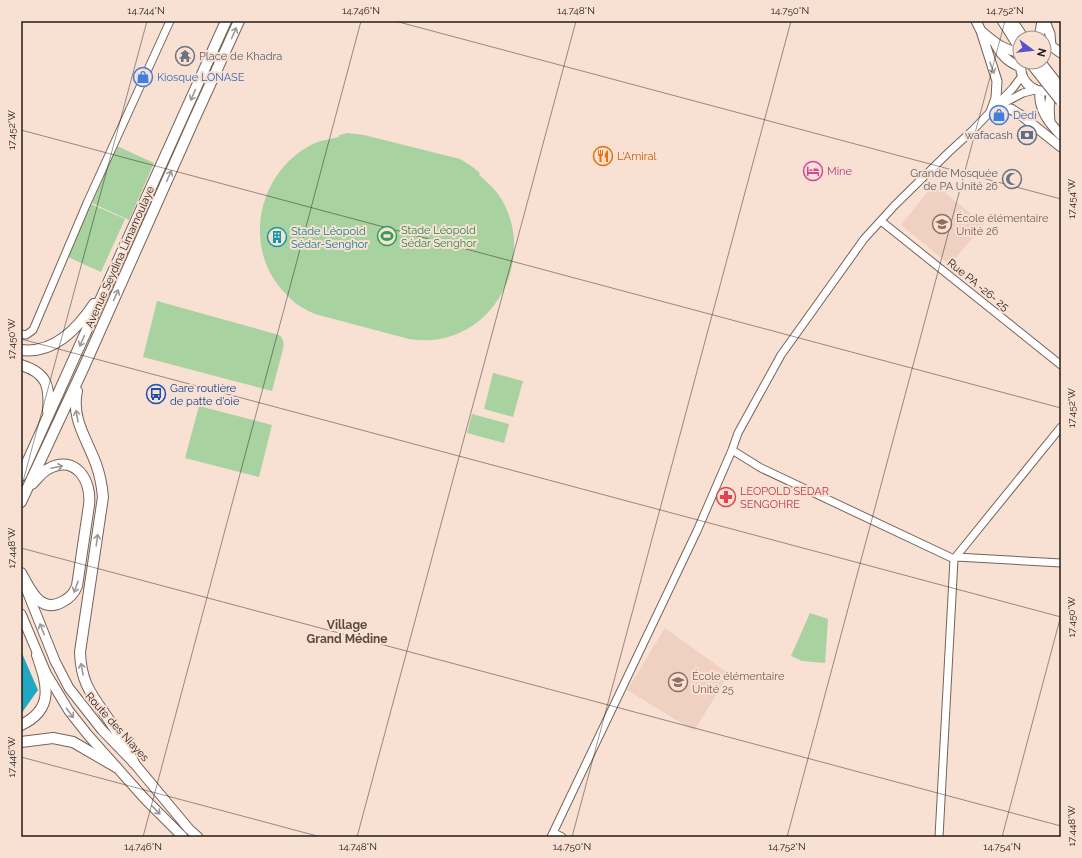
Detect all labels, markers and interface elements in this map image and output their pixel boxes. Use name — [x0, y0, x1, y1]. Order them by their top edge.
text: 14.744°N — [127, 5, 165, 16]
text: 14.746°N — [342, 5, 380, 16]
text: 14.748°N — [557, 5, 595, 16]
text: 14.750°N — [771, 5, 809, 16]
text: 14.752°N — [986, 5, 1024, 16]
one-way arrow — [231, 27, 238, 39]
north arrow — [1012, 30, 1052, 70]
temple icon: Place de Khadra — [174, 45, 196, 67]
text: N — [1034, 47, 1049, 58]
place label: Place de Khadra — [199, 50, 282, 63]
one-way arrow — [989, 62, 997, 74]
shop icon: Kiosque LONASE — [132, 66, 154, 88]
place label: Kiosque LONASE — [157, 71, 245, 84]
one-way arrow — [189, 89, 196, 101]
shop icon: Dedi — [988, 104, 1010, 126]
place label: Dedi — [1013, 109, 1037, 122]
text: 17.452°W — [6, 110, 17, 150]
bank icon: wafacash — [1016, 124, 1038, 146]
place label: wafacash — [965, 129, 1013, 142]
restaurant icon: L'Amiral — [592, 145, 614, 167]
place label: L'Amiral — [617, 150, 657, 163]
hotel icon: Mine — [802, 160, 824, 182]
place label: Mine — [827, 165, 852, 178]
place label: Grande Mosquée de PA Unité 26 — [910, 167, 999, 193]
mosque icon: Grande Mosquée de PA Unité 26 — [1001, 168, 1023, 190]
one-way arrow — [165, 171, 173, 183]
text: 17.454°W — [1066, 178, 1077, 219]
street label: Avenue Seydina Limamoulaye — [83, 184, 157, 330]
place label: École élémentaire Unité 26 — [956, 211, 1049, 238]
school or university icon: École élémentaire Unité 26 — [931, 213, 953, 235]
place label: Stade Léopold Sédar Senghor — [401, 224, 477, 250]
place label: Stade Léopold Sédar-Senghor — [291, 225, 368, 251]
sports icon: Stade Léopold Sédar Senghor — [376, 225, 398, 247]
building icon: Stade Léopold Sédar-Senghor — [266, 226, 288, 248]
street label: Rue PA -26- 25 — [945, 256, 1011, 314]
one-way arrow — [113, 290, 120, 302]
text: 17.450°W — [6, 318, 17, 359]
one-way arrow — [78, 335, 85, 347]
place label: Gare routière de patte d'oie — [170, 382, 240, 408]
bus stop icon: Gare routière de patte d'oie — [145, 383, 167, 405]
text: 17.452°W — [1066, 388, 1077, 428]
one-way arrow — [72, 409, 80, 422]
one-way arrow — [50, 462, 63, 470]
place label: LEOPOLD SEDAR SENGOHRE — [740, 485, 829, 511]
pharmacy icon: LEOPOLD SEDAR SENGOHRE — [715, 486, 737, 508]
text: 17.448°W — [6, 527, 17, 568]
one-way arrow — [93, 534, 101, 547]
one-way arrow — [71, 580, 79, 592]
text: 17.450°W — [1066, 596, 1077, 637]
district label: Village Grand Médine — [307, 618, 387, 646]
one-way arrow — [38, 623, 46, 635]
one-way arrow — [77, 663, 85, 676]
place label: École élémentaire Unité 25 — [692, 669, 785, 696]
school or university icon: École élémentaire Unité 25 — [667, 671, 689, 693]
street label: Route des Niayes — [83, 690, 151, 764]
one-way arrow — [66, 707, 75, 718]
text: 17.446°W — [6, 736, 17, 777]
one-way arrow — [151, 805, 161, 815]
text: 17.448°W — [1066, 805, 1077, 846]
text: 14.746°N — [124, 841, 162, 852]
text: 14.748°N — [339, 841, 377, 852]
text: 14.750°N — [553, 841, 591, 852]
text: 14.752°N — [768, 841, 806, 852]
text: 14.754°N — [983, 841, 1021, 852]

